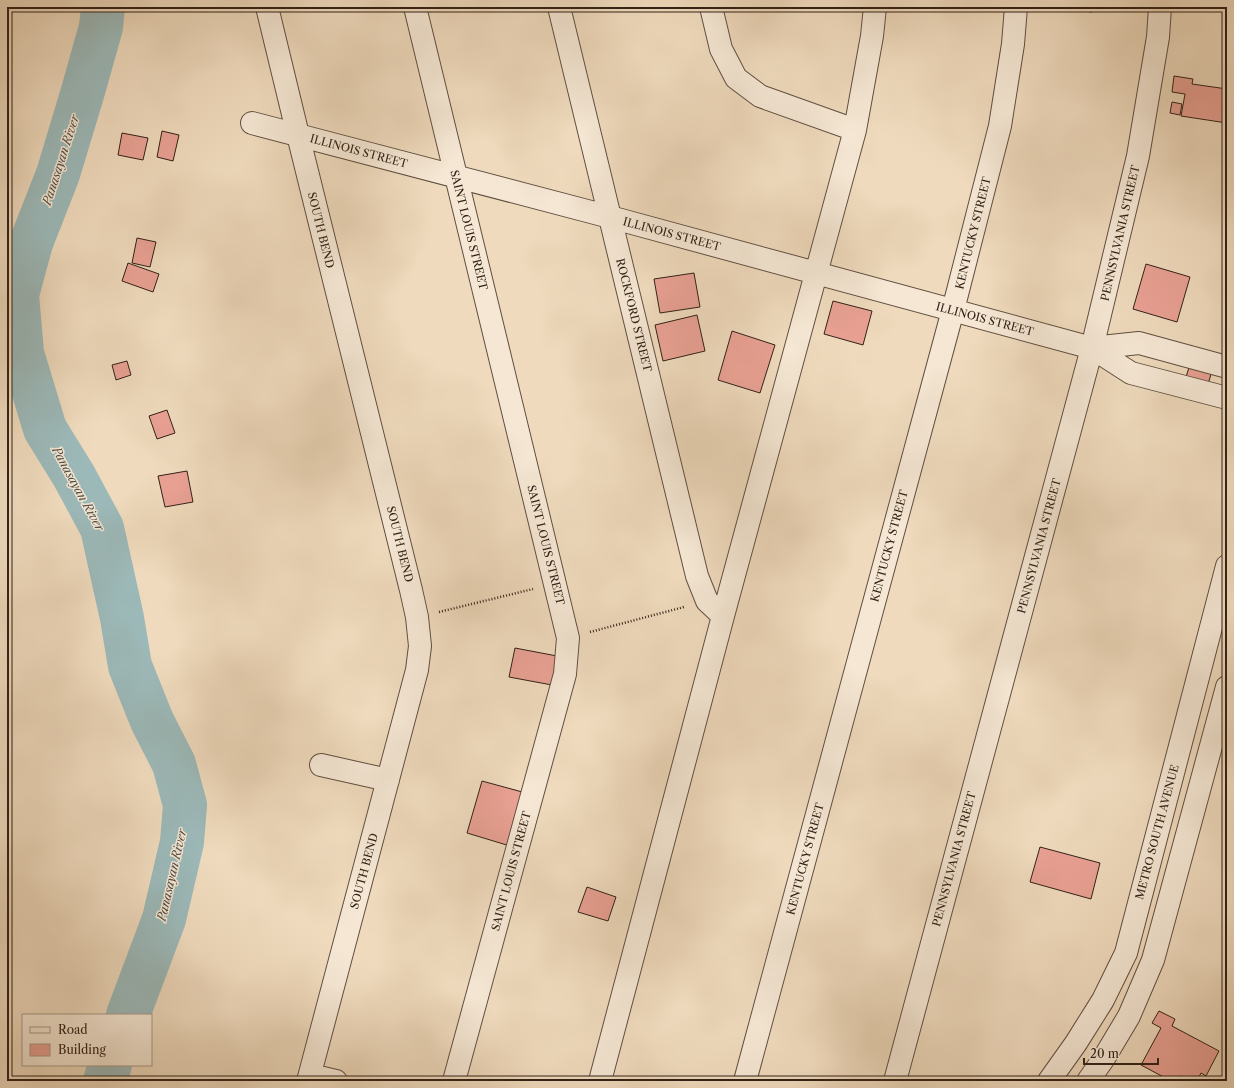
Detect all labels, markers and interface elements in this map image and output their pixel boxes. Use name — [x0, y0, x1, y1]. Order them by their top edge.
water label: Panasayan River — [39, 111, 83, 208]
street label: ILLINOIS STREET — [309, 131, 410, 171]
street label: PENNSYLVANIA STREET — [1098, 163, 1143, 302]
street label: SAINT LOUIS STREET — [447, 168, 491, 292]
street label: KENTUCKY STREET — [952, 175, 994, 291]
street label: SOUTH BEND — [305, 190, 337, 270]
street label: ILLINOIS STREET — [622, 214, 723, 254]
street label: ROCKFORD STREET — [613, 257, 655, 374]
street label: ILLINOIS STREET — [935, 299, 1036, 339]
water label: Panasayan River — [49, 443, 108, 535]
street label: PENNSYLVANIA STREET — [1014, 476, 1064, 615]
street label: SAINT LOUIS STREET — [524, 483, 568, 607]
street label: KENTUCKY STREET — [867, 488, 911, 604]
street label: SOUTH BEND — [384, 504, 416, 584]
street label: METRO SOUTH AVENUE — [1132, 763, 1182, 901]
street label: PENNSYLVANIA STREET — [929, 789, 979, 928]
street label: KENTUCKY STREET — [783, 801, 827, 917]
street label: SAINT LOUIS STREET — [488, 809, 534, 932]
water label: Panasayan River — [153, 826, 190, 923]
street label: SOUTH BEND — [347, 831, 381, 910]
legend — [22, 1014, 152, 1066]
text: Road — [58, 1022, 88, 1037]
scale bar — [1084, 1040, 1158, 1066]
text: Building — [58, 1042, 106, 1057]
text: 20 m — [1090, 1046, 1119, 1061]

